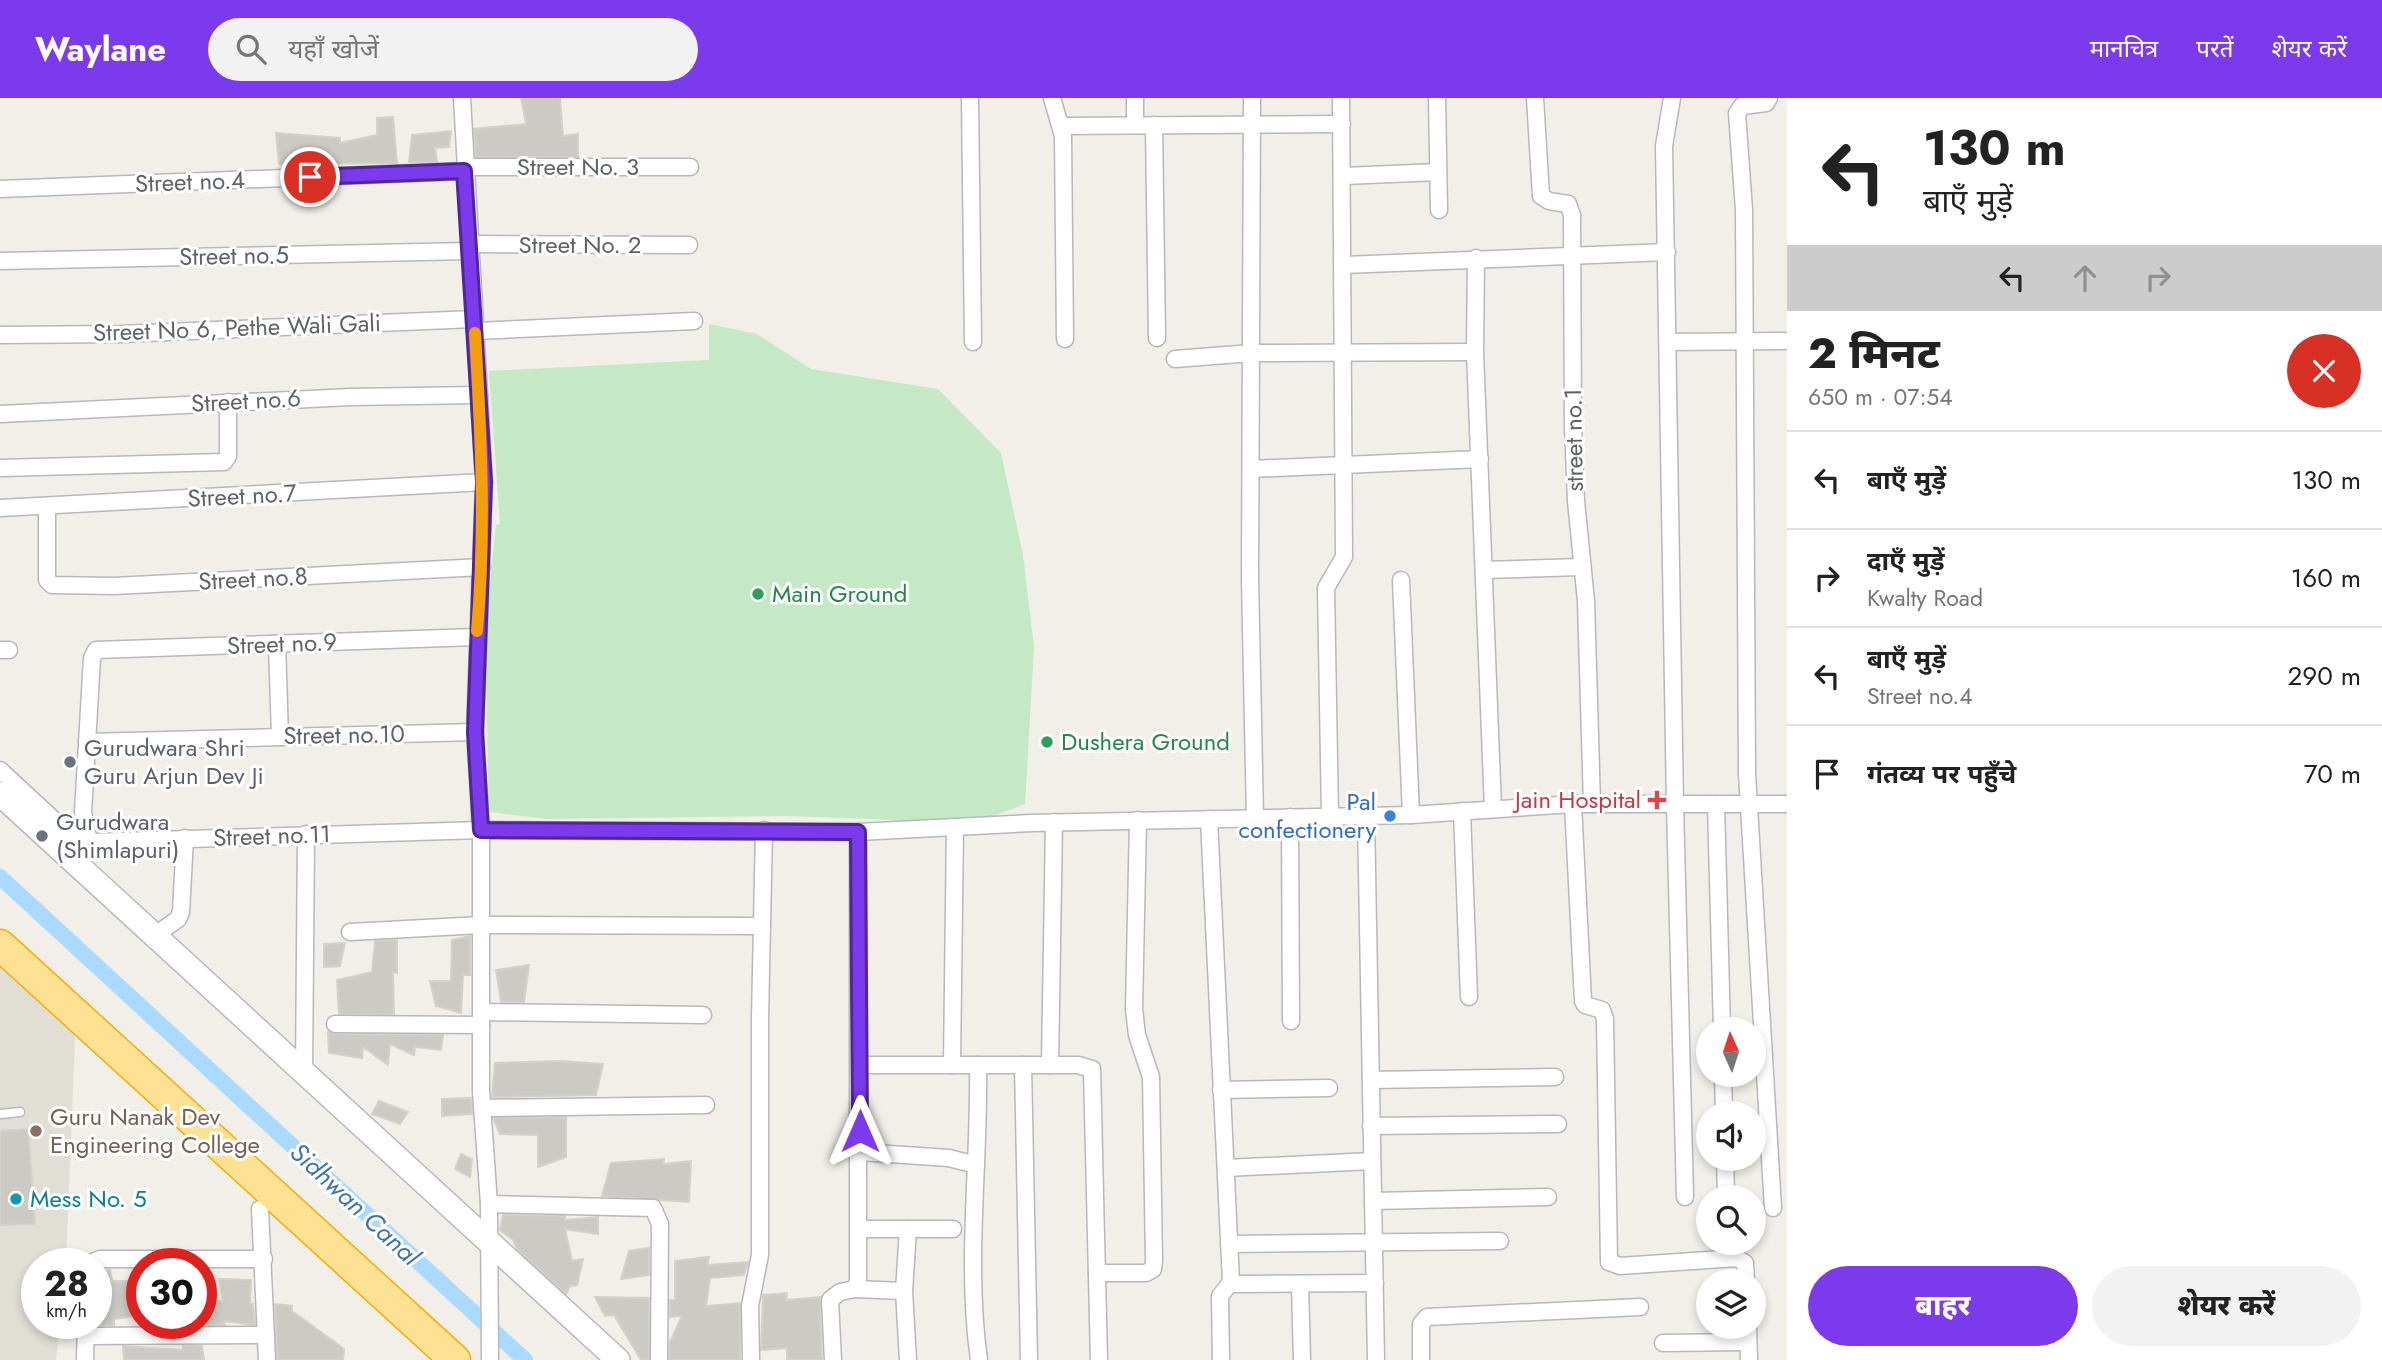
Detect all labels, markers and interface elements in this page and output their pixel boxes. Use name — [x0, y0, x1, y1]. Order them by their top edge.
search box — [208, 18, 698, 81]
text: Waylane — [35, 26, 166, 73]
icon: search — [232, 30, 270, 68]
text: यहाँ खोजें — [288, 30, 379, 68]
text: मानचित्र — [2090, 31, 2158, 66]
text: परतें — [2196, 31, 2233, 66]
text: शेयर करें — [2271, 31, 2347, 66]
text: 130 m — [1923, 113, 2066, 183]
icon: left — [1808, 126, 1899, 217]
pin — [280, 147, 340, 207]
street label: Street No. 3 — [517, 149, 639, 184]
icon: arrive — [291, 158, 329, 196]
street label: Street no.4 — [134, 162, 246, 201]
text: बाएँ मुड़ें — [1923, 178, 2013, 224]
street label: Street No. 2 — [518, 227, 642, 262]
street label: Street no.5 — [179, 237, 289, 274]
icon: left — [1993, 259, 2031, 297]
icon: ahead — [2066, 259, 2104, 297]
icon: right — [2139, 259, 2177, 297]
street label: Street No 6, Pethe Wali Gali — [92, 305, 382, 350]
text: 2 मिनट — [1808, 323, 1940, 384]
button: close — [2287, 334, 2361, 408]
street label: Street no.6 — [190, 380, 302, 421]
text: 650 m · 07:54 — [1808, 380, 1953, 414]
street label: street no.1 — [1555, 388, 1592, 492]
icon: left — [1808, 461, 1846, 499]
text: बाएँ मुड़ें — [1867, 461, 1946, 499]
text: 130 m — [2291, 461, 2361, 499]
street label: Street no.7 — [187, 475, 298, 516]
text: दाएँ मुड़ें — [1867, 542, 1945, 580]
street label: Street no.8 — [197, 558, 308, 599]
icon: right — [1808, 559, 1846, 597]
text: 160 m — [2291, 559, 2361, 597]
place label: Main Ground — [772, 576, 907, 611]
text: Kwalty Road — [1867, 581, 1983, 615]
marker: Main Ground — [750, 586, 766, 602]
street label: Street no.9 — [226, 624, 338, 663]
text: बाएँ मुड़ें — [1867, 640, 1946, 678]
icon: left — [1808, 657, 1846, 695]
text: 290 m — [2288, 657, 2361, 695]
text: Street no.4 — [1867, 679, 1973, 713]
street label: Street no.10 — [283, 716, 405, 753]
place label: Dushera Ground — [1061, 724, 1230, 759]
place label: Gurudwara Shri Guru Arjun Dev Ji — [84, 730, 264, 793]
marker: Dushera Ground — [1039, 734, 1055, 750]
marker: Gurudwara Shri Guru Arjun Dev Ji — [62, 754, 78, 770]
icon: arrive — [1808, 755, 1846, 793]
text: गंतव्य पर पहुँचे — [1867, 755, 2016, 793]
text: 70 m — [2304, 755, 2361, 793]
place label: Jain Hospital — [1512, 782, 1641, 817]
place label: Pal confectionery — [1239, 784, 1376, 847]
marker: Jain Hospital — [1647, 790, 1667, 810]
place label: Gurudwara (Shimlapuri) — [56, 804, 179, 867]
marker: Pal confectionery — [1382, 808, 1398, 824]
street label: Street no.11 — [213, 816, 331, 855]
marker: Gurudwara (Shimlapuri) — [34, 828, 50, 844]
north arrow — [1696, 1017, 1766, 1087]
map controls — [1696, 1017, 1766, 1339]
position arrow — [823, 1094, 897, 1168]
place label: Guru Nanak Dev Engineering College — [50, 1099, 260, 1162]
button: sound — [1696, 1101, 1766, 1171]
marker: Guru Nanak Dev Engineering College — [28, 1123, 44, 1139]
water label: Sidhwan Canal — [282, 1134, 429, 1275]
place label: Mess No. 5 — [30, 1181, 147, 1216]
button: search — [1696, 1185, 1766, 1255]
marker: Mess No. 5 — [8, 1191, 24, 1207]
speed limit sign: 30 — [126, 1248, 217, 1339]
text: 28 — [44, 1259, 89, 1309]
button: बाहर — [1808, 1266, 2078, 1346]
button: शेयर करें — [2092, 1266, 2361, 1346]
button: layers — [1696, 1269, 1766, 1339]
text: km/h — [46, 1298, 87, 1324]

